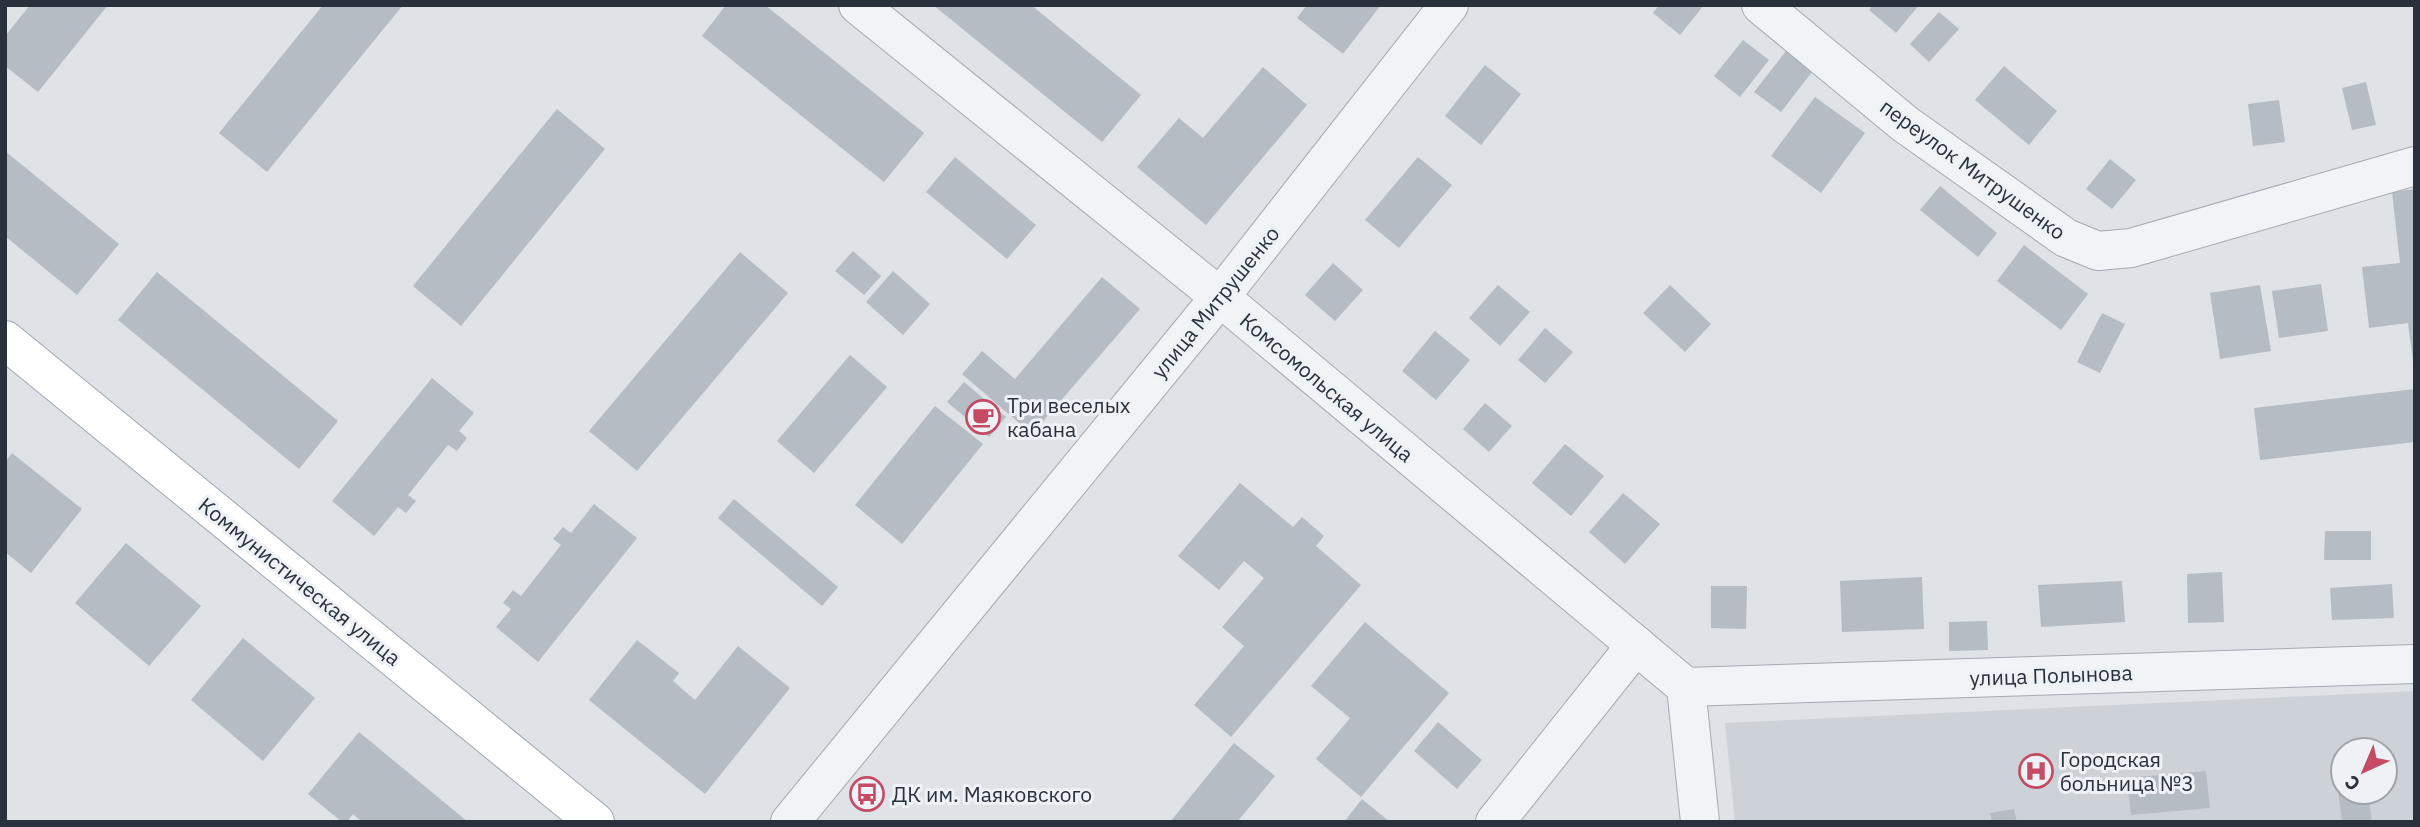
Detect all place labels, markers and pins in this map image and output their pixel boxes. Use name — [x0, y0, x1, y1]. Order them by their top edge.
place label: Три веселых кабана — [1007, 391, 1131, 443]
cafe icon: Три веселых кабана — [964, 398, 1002, 436]
place label: Городская больница №3 — [2060, 745, 2194, 797]
hospital icon: Городская больница №3 — [2017, 752, 2055, 790]
bus stop icon: ДК им. Маяковского — [848, 775, 886, 813]
place label: ДК им. Маяковского — [892, 780, 1092, 808]

